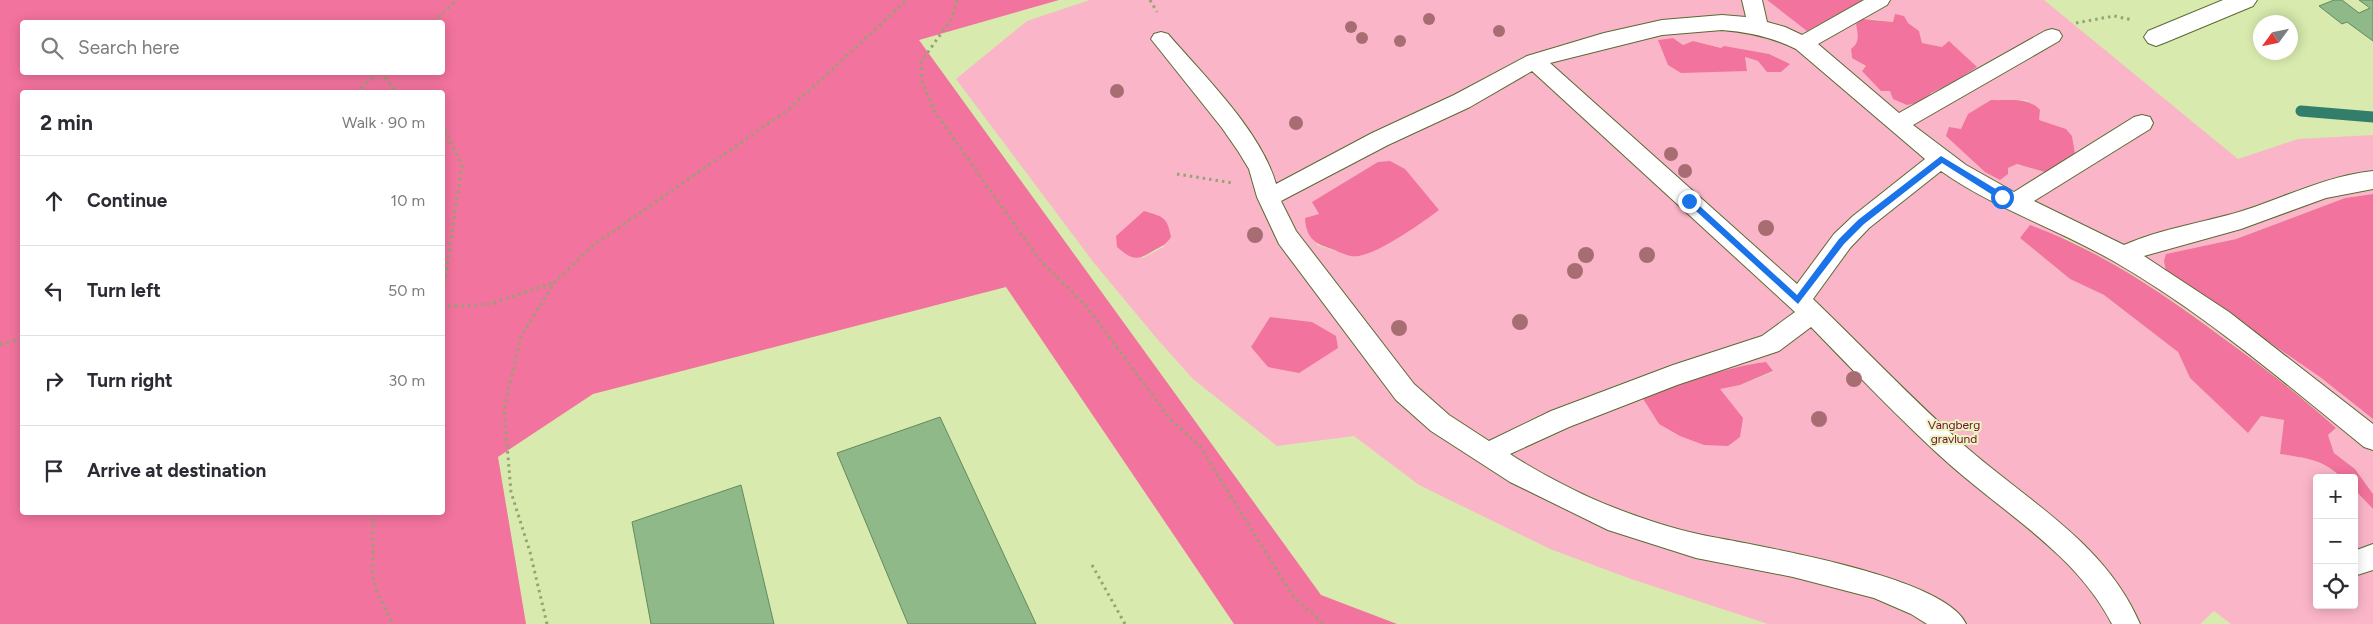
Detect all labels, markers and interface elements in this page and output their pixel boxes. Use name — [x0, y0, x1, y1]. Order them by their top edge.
north arrow — [2253, 15, 2298, 60]
search box — [20, 20, 445, 75]
icon: search — [38, 34, 66, 62]
text: Search here — [78, 36, 180, 59]
text: 2 min — [40, 110, 93, 135]
text: Walk · 90 m — [342, 113, 425, 132]
route start — [1991, 186, 2014, 209]
icon: ahead — [40, 187, 68, 215]
text: Continue — [87, 189, 167, 212]
route end — [1678, 190, 1701, 213]
text: 10 m — [391, 191, 425, 210]
icon: left — [40, 277, 68, 305]
text: Turn left — [87, 279, 161, 302]
text: 50 m — [388, 281, 425, 300]
icon: right — [40, 367, 68, 395]
text: Turn right — [87, 369, 173, 392]
text: 30 m — [388, 371, 425, 390]
park label: Vangberg gravlund — [1928, 418, 1980, 446]
icon: arrive — [40, 457, 68, 485]
text: Arrive at destination — [87, 459, 266, 482]
map controls — [2313, 474, 2358, 609]
button: + — [2313, 474, 2358, 519]
button: − — [2313, 519, 2358, 564]
button: locate — [2313, 564, 2358, 609]

